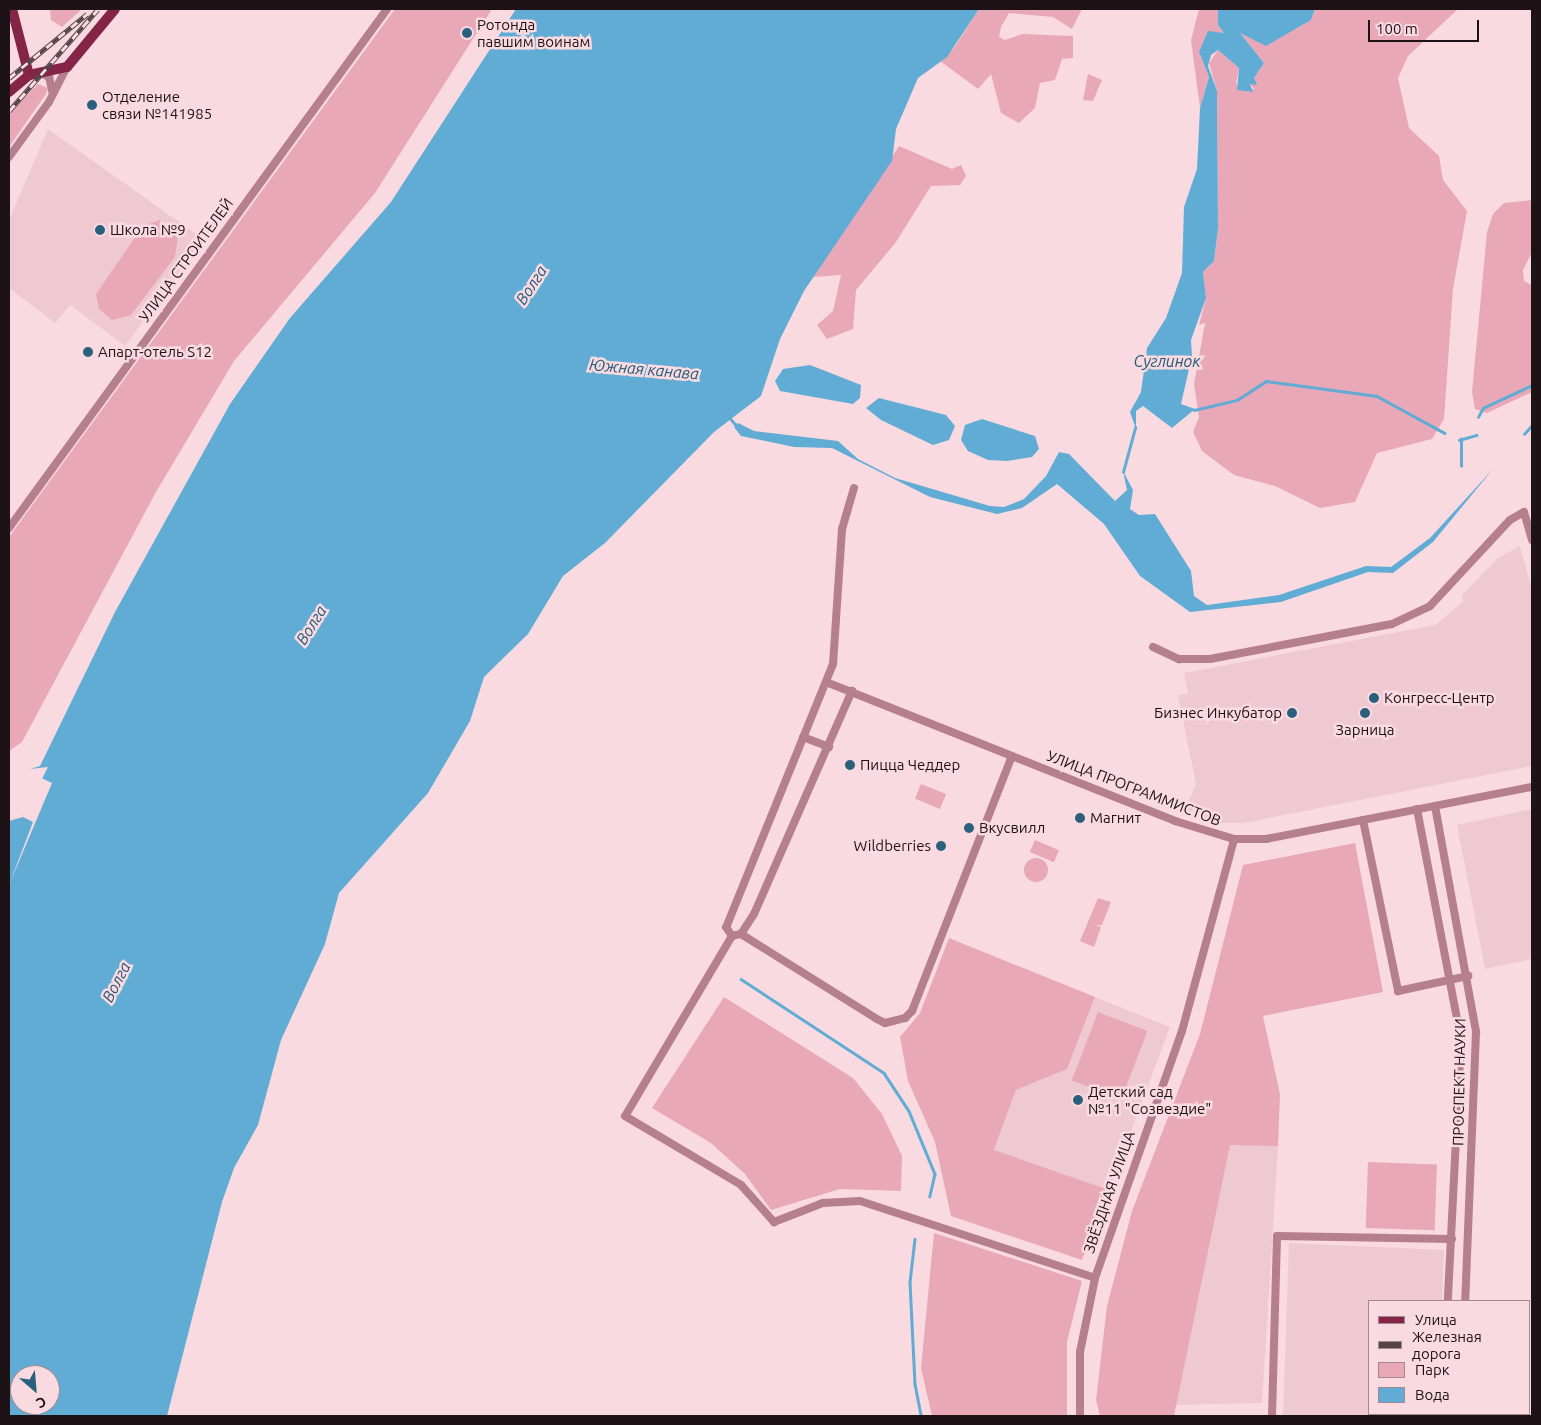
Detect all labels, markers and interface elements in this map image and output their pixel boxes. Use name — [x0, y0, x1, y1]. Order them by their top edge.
scale bar — [1371, 10, 1482, 42]
place label: Ротонда павшим воинам — [477, 15, 590, 50]
text: 100 m — [1376, 20, 1418, 37]
marker: Ротонда павшим воинам — [461, 27, 473, 39]
place label: Отделение связи №141985 — [102, 87, 212, 122]
marker: Отделение связи №141985 — [86, 99, 98, 111]
street label: УЛИЦА СТРОИТЕЛЕЙ — [135, 195, 237, 325]
place label: Школа №9 — [110, 221, 186, 239]
marker: Школа №9 — [94, 224, 106, 236]
water label: Волга — [511, 262, 551, 308]
place label: Апарт-отель S12 — [98, 343, 212, 361]
marker: Апарт-отель S12 — [82, 346, 94, 358]
water label: Суглинок — [1133, 351, 1201, 371]
water label: Южная канава — [588, 355, 700, 383]
water label: Волга — [292, 602, 330, 648]
place label: Конгресс-Центр — [1384, 689, 1495, 707]
marker: Конгресс-Центр — [1368, 692, 1380, 704]
place label: Бизнес Инкубатор — [1154, 704, 1282, 722]
marker: Бизнес Инкубатор — [1286, 707, 1298, 719]
marker: Зарница — [1359, 707, 1371, 719]
place label: Зарница — [1336, 721, 1394, 739]
street label: УЛИЦА ПРОГРАММИСТОВ — [1044, 746, 1224, 830]
place label: Пицца Чеддер — [860, 756, 960, 774]
marker: Пицца Чеддер — [844, 759, 856, 771]
place label: Магнит — [1090, 809, 1141, 827]
marker: Магнит — [1074, 812, 1086, 824]
place label: Вкусвилл — [979, 819, 1045, 837]
marker: Вкусвилл — [963, 822, 975, 834]
place label: Wildberries — [854, 837, 931, 855]
marker: Wildberries — [935, 840, 947, 852]
water label: Волга — [98, 959, 134, 1005]
street label: ПРОСПЕКТ НАУКИ — [1449, 1018, 1469, 1146]
place label: Детский сад №11 "Созвездие" — [1088, 1082, 1211, 1117]
marker: Детский сад №11 "Созвездие" — [1072, 1094, 1084, 1106]
street label: ЗВЁЗДНАЯ УЛИЦА — [1080, 1129, 1138, 1255]
legend — [1368, 1300, 1531, 1415]
text: Улица — [1415, 1311, 1457, 1328]
text: Железная дорога — [1412, 1328, 1482, 1362]
text: Парк — [1415, 1361, 1450, 1378]
north arrow — [10, 1365, 60, 1415]
text: Вода — [1415, 1386, 1450, 1403]
text: С — [34, 1393, 49, 1412]

